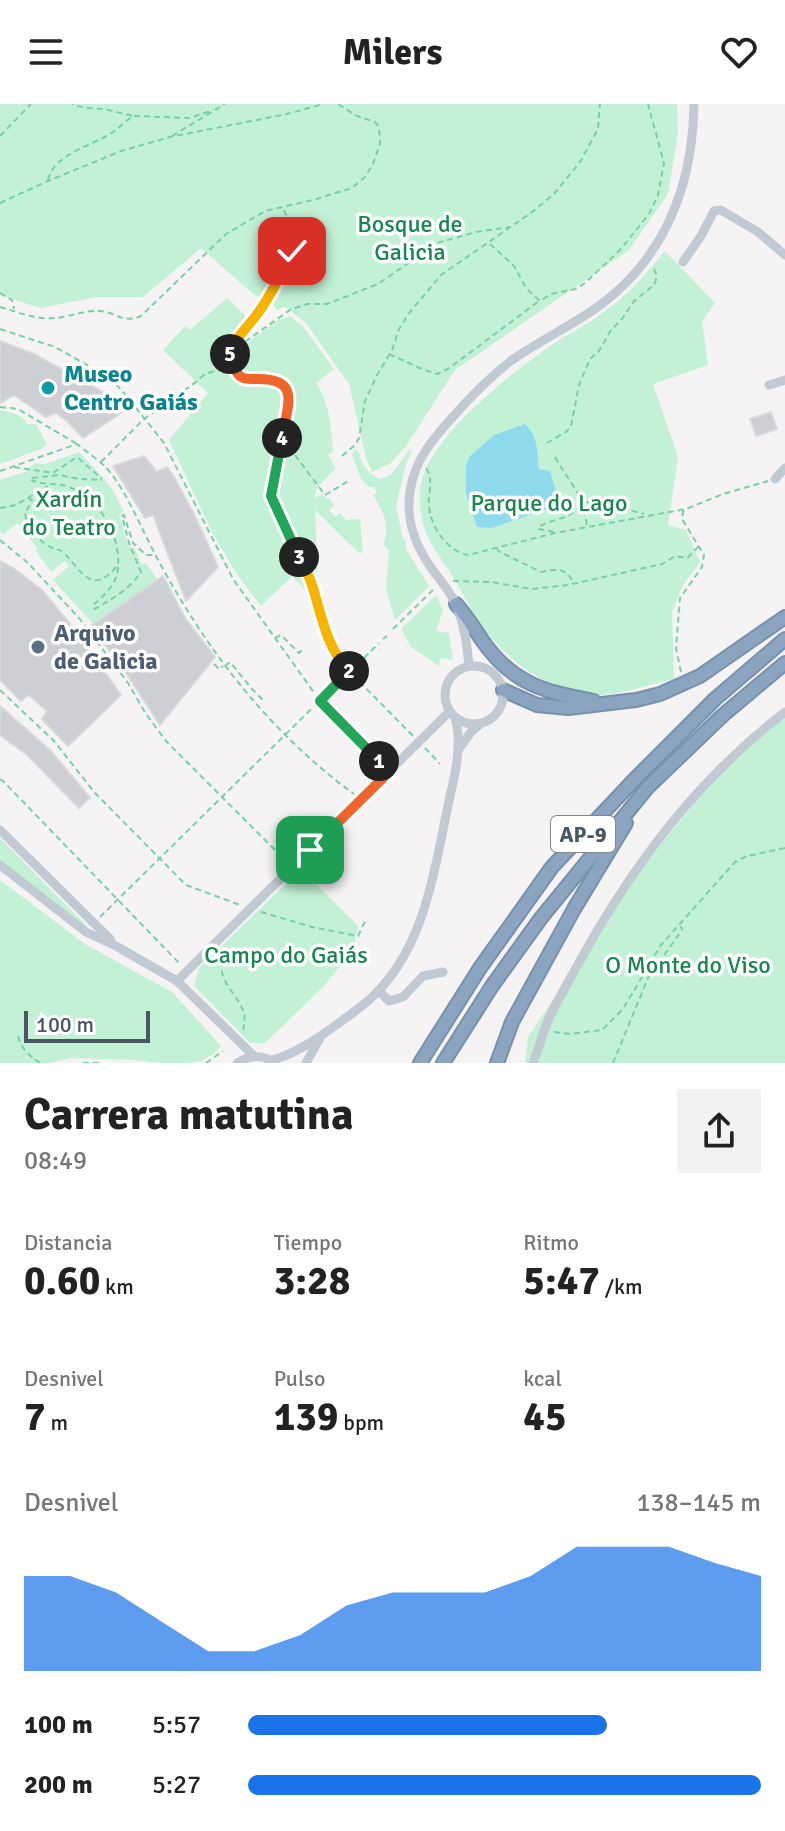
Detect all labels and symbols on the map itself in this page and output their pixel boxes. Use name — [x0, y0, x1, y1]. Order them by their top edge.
park label: Bosque de Galicia — [357, 209, 463, 267]
pin — [258, 217, 326, 285]
pin: 5 — [210, 334, 250, 374]
place label: Museo Centro Gaiás — [64, 359, 198, 417]
marker: Museo Centro Gaiás — [39, 379, 57, 397]
pin: 4 — [262, 418, 302, 458]
park label: Xardín do Teatro — [22, 484, 116, 542]
park label: Parque do Lago — [471, 488, 627, 518]
pin: 3 — [279, 537, 319, 577]
place label: Arquivo de Galicia — [54, 618, 158, 676]
marker: Arquivo de Galicia — [29, 638, 47, 656]
pin: 2 — [329, 651, 369, 691]
pin: 1 — [359, 741, 399, 781]
pin — [276, 816, 344, 884]
road number: AP-9 — [551, 816, 615, 852]
park label: Campo do Gaiás — [204, 940, 368, 970]
park label: O Monte do Viso — [605, 950, 771, 980]
scale bar — [24, 1007, 150, 1043]

